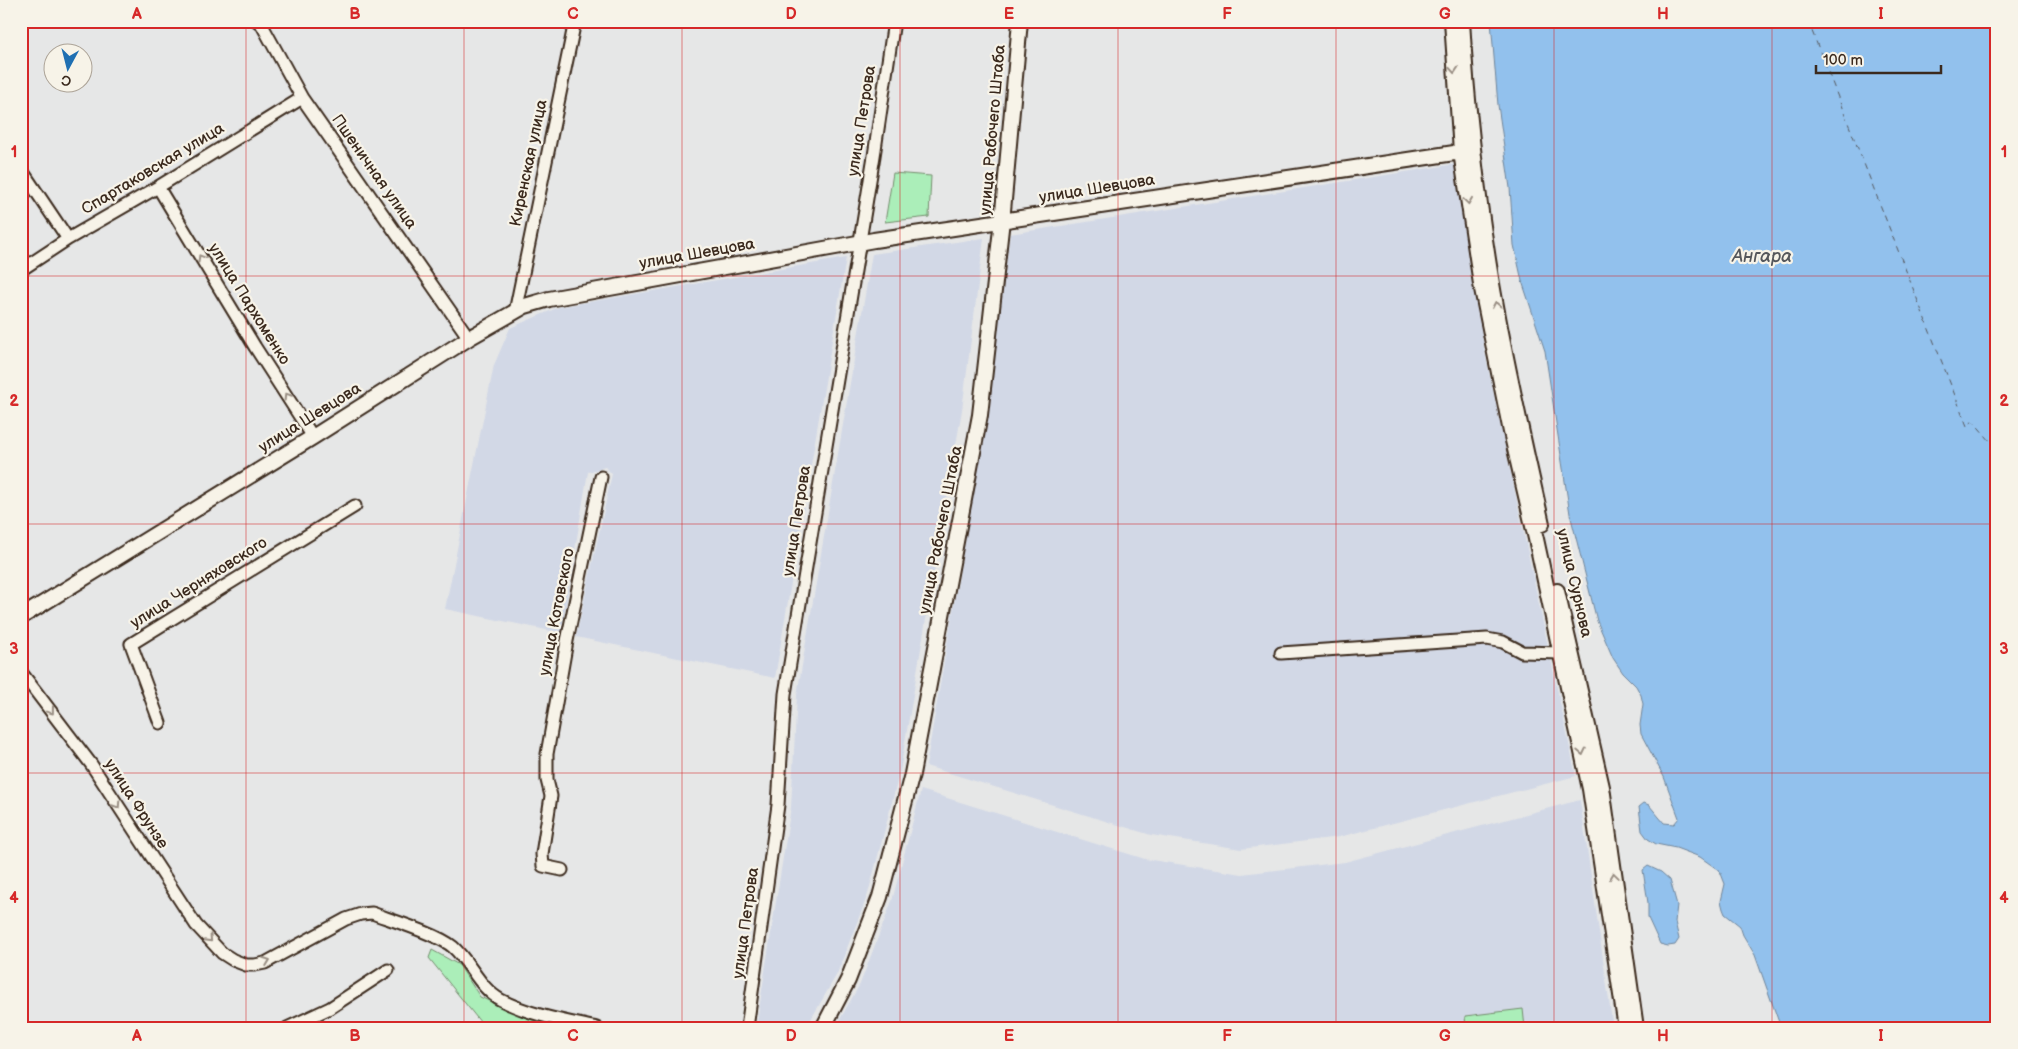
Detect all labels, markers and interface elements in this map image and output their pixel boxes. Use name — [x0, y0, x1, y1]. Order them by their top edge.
text: A — [131, 5, 142, 24]
text: B — [349, 5, 361, 24]
text: C — [567, 5, 579, 24]
text: D — [785, 5, 797, 24]
text: E — [1004, 5, 1014, 24]
text: F — [1222, 5, 1232, 24]
text: G — [1439, 5, 1451, 24]
text: H — [1657, 5, 1669, 24]
text: I — [1878, 5, 1884, 24]
north arrow — [42, 42, 92, 92]
scale bar — [1816, 42, 1940, 74]
street label: улица Рабочего Штаба — [976, 43, 1010, 216]
text: 100 m — [1823, 51, 1863, 70]
street label: улица Петрова — [844, 64, 880, 178]
one-way arrow — [1449, 66, 1460, 74]
text: С — [60, 71, 72, 89]
street label: Киренская улица — [506, 97, 552, 228]
street label: Пшеничная улица — [327, 111, 421, 233]
street label: Спартаковская улица — [78, 119, 228, 219]
text: 1 — [11, 143, 17, 162]
text: 1 — [2001, 143, 2007, 162]
street label: улица Шевцова — [1038, 170, 1157, 208]
one-way arrow — [1462, 197, 1473, 205]
street label: улица Шевцова — [638, 234, 757, 274]
street label: улица Пархоменко — [204, 240, 294, 368]
water label: Ангара — [1731, 246, 1792, 267]
one-way arrow — [198, 255, 207, 264]
one-way arrow — [1491, 301, 1502, 310]
street label: улица Шевцова — [255, 379, 365, 457]
text: 2 — [9, 392, 19, 411]
text: 2 — [1999, 392, 2009, 411]
one-way arrow — [283, 393, 293, 402]
street label: улица Рабочего Штаба — [915, 444, 967, 616]
street label: улица Петрова — [779, 464, 815, 578]
street label: улица Сурнова — [1552, 527, 1596, 640]
street label: улица Черняховского — [127, 533, 271, 633]
street label: улица Котовского — [535, 547, 579, 677]
text: 3 — [9, 640, 19, 659]
text: 3 — [1999, 640, 2009, 659]
one-way arrow — [45, 705, 53, 714]
one-way arrow — [1577, 747, 1587, 756]
street label: улица Фрунзе — [100, 756, 172, 852]
one-way arrow — [111, 800, 121, 809]
street label: улица Петрова — [729, 866, 763, 980]
one-way arrow — [1610, 871, 1620, 880]
text: 4 — [9, 889, 19, 908]
text: 4 — [1999, 889, 2009, 908]
one-way arrow — [203, 933, 212, 942]
one-way arrow — [263, 957, 271, 967]
text: A — [131, 1027, 142, 1046]
text: B — [349, 1027, 361, 1046]
text: C — [567, 1027, 579, 1046]
text: D — [785, 1027, 797, 1046]
text: E — [1004, 1027, 1014, 1046]
text: F — [1222, 1027, 1232, 1046]
text: G — [1439, 1027, 1451, 1046]
text: H — [1657, 1027, 1669, 1046]
text: I — [1878, 1027, 1884, 1046]

